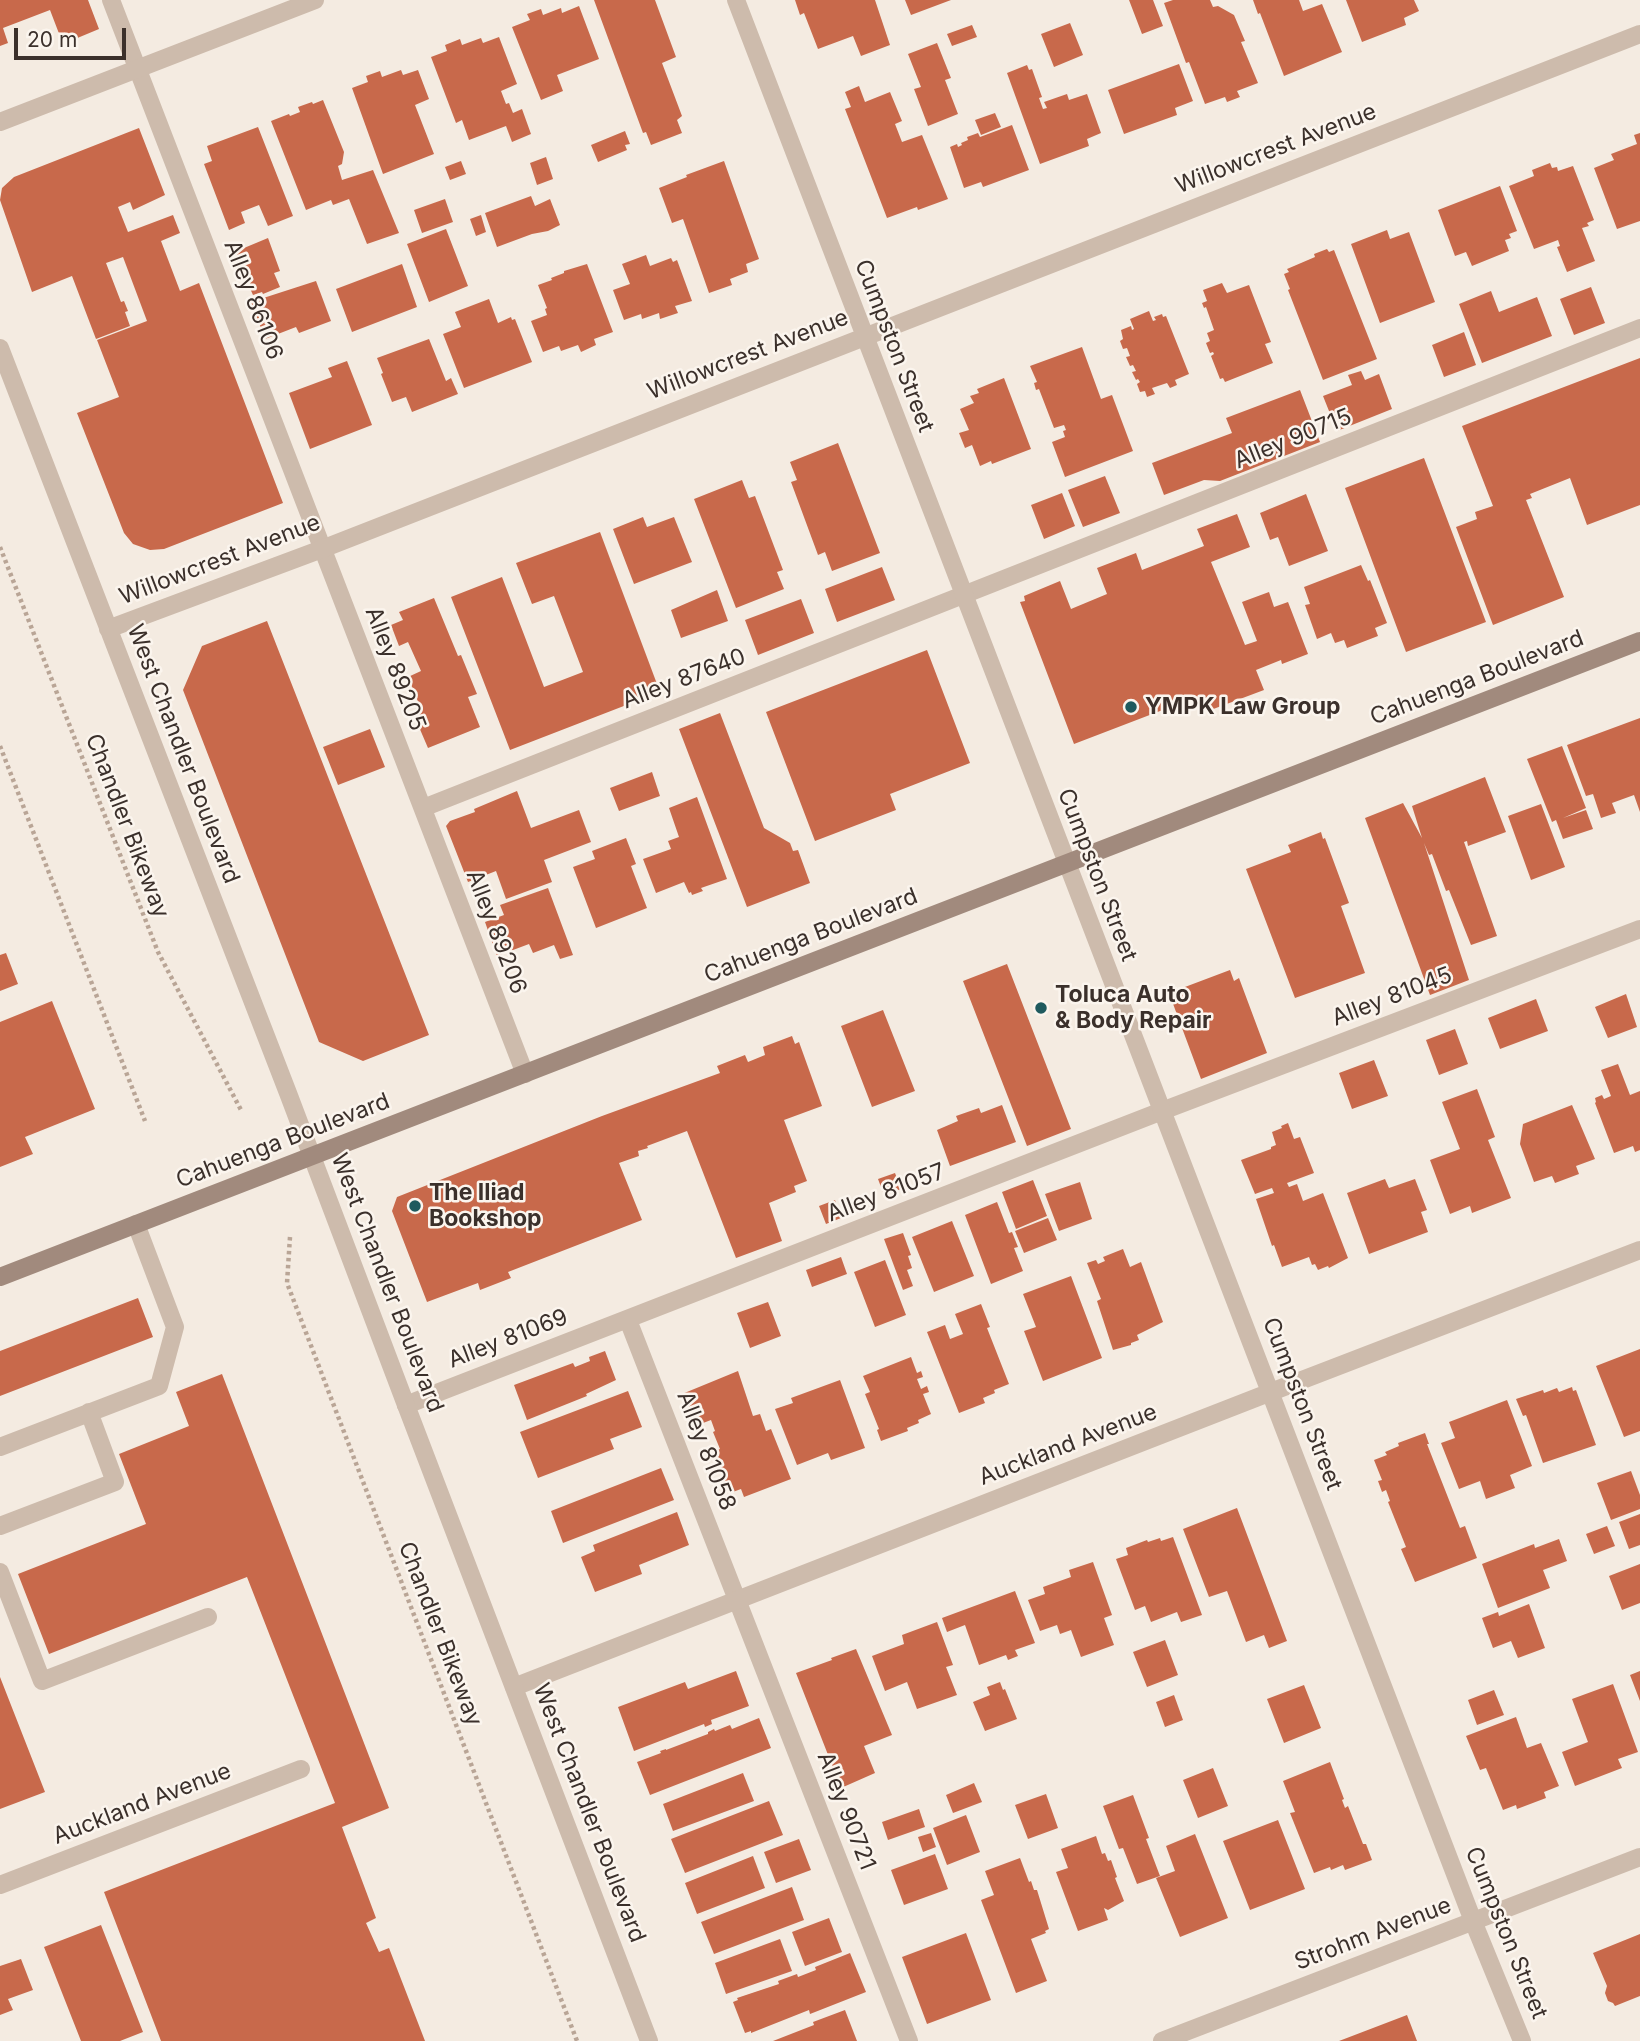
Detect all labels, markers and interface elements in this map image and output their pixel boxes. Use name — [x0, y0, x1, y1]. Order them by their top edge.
scale bar — [18, 14, 130, 58]
text: 20 m — [27, 27, 77, 52]
street label: Willowcrest Avenue — [1172, 98, 1380, 200]
street label: Alley 86106 — [218, 236, 288, 364]
street label: Cumpston Street — [848, 256, 940, 436]
street label: Willowcrest Avenue — [644, 304, 852, 406]
street label: Alley 90715 — [1230, 403, 1356, 475]
street label: Willowcrest Avenue — [116, 509, 324, 611]
street label: Alley 89205 — [359, 603, 431, 735]
street label: West Chandler Boulevard — [121, 621, 245, 887]
street label: Cahuenga Boulevard — [1366, 625, 1588, 731]
street label: Alley 87640 — [618, 643, 750, 715]
place label: YMPK Law Group — [1145, 693, 1340, 721]
marker: YMPK Law Group — [1123, 699, 1139, 715]
street label: Chandler Bikeway — [79, 730, 175, 922]
street label: Cumpston Street — [1051, 785, 1143, 965]
street label: Alley 89206 — [460, 866, 532, 998]
street label: Cahuenga Boulevard — [700, 883, 922, 989]
street label: Alley 81045 — [1328, 961, 1456, 1033]
place label: Toluca Auto & Body Repair — [1055, 981, 1211, 1035]
marker: Toluca Auto & Body Repair — [1033, 1000, 1049, 1016]
street label: Cahuenga Boulevard — [172, 1088, 394, 1194]
street label: West Chandler Boulevard — [325, 1150, 449, 1416]
street label: Alley 81057 — [823, 1158, 949, 1228]
place label: The Iliad Bookshop — [429, 1179, 542, 1233]
marker: The Iliad Bookshop — [407, 1198, 423, 1214]
street label: Alley 81069 — [444, 1304, 572, 1374]
street label: Cumpston Street — [1256, 1314, 1348, 1494]
street label: Alley 81058 — [671, 1387, 741, 1515]
street label: Auckland Avenue — [975, 1398, 1161, 1492]
street label: Chandler Bikeway — [392, 1538, 488, 1730]
street label: West Chandler Boulevard — [527, 1680, 651, 1946]
street label: Alley 90721 — [811, 1748, 881, 1874]
street label: Auckland Avenue — [49, 1757, 235, 1851]
street label: Cumpston Street — [1459, 1843, 1553, 2023]
street label: Strohm Avenue — [1291, 1891, 1455, 1977]

